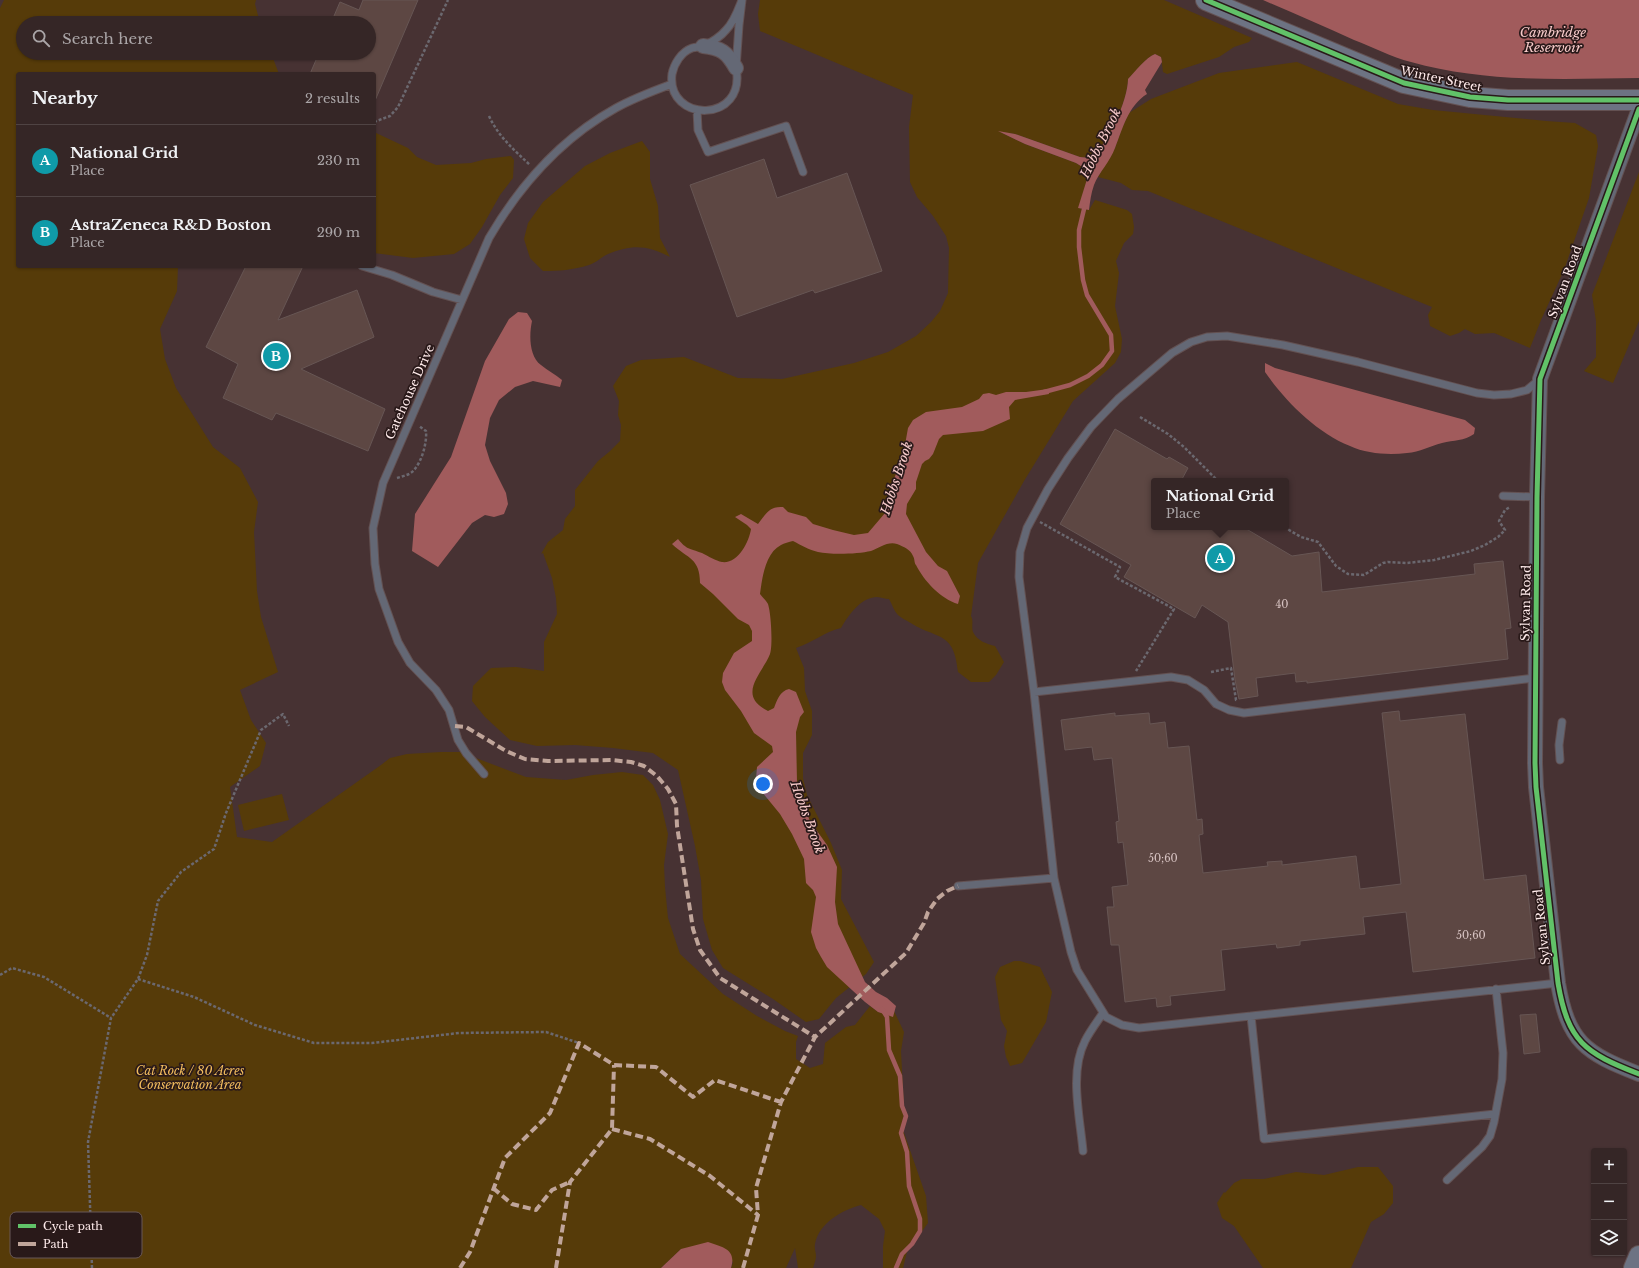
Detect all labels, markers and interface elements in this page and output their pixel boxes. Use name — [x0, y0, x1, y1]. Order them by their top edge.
search box — [16, 16, 376, 60]
water label: Cambridge Reservoir — [1520, 24, 1586, 56]
icon: search — [30, 27, 52, 49]
text: Search here — [62, 29, 153, 48]
street label: Winter Street — [1398, 62, 1484, 95]
text: Nearby — [32, 88, 98, 109]
text: 2 results — [305, 90, 360, 107]
water label: Hobbs Brook — [1076, 105, 1125, 182]
text: National Grid — [70, 143, 179, 162]
text: A — [40, 152, 50, 169]
text: 230 m — [317, 152, 360, 169]
text: Place — [70, 162, 105, 179]
text: AstraZeneca R&D Boston — [70, 215, 271, 234]
text: B — [40, 224, 50, 241]
text: 290 m — [317, 224, 360, 241]
text: Place — [70, 234, 105, 251]
street label: Sylvan Road — [1544, 243, 1585, 320]
pin: B — [263, 341, 289, 371]
street label: Gatehouse Drive — [382, 342, 437, 442]
water label: Hobbs Brook — [876, 439, 916, 518]
popup — [1151, 478, 1289, 530]
text: National Grid — [1166, 486, 1274, 505]
text: Place — [1166, 505, 1201, 522]
pin: A — [1207, 543, 1233, 573]
street label: Sylvan Road — [1517, 565, 1534, 641]
house number: 40 — [1276, 598, 1289, 611]
your location — [753, 774, 773, 794]
water label: Hobbs Brook — [786, 778, 829, 856]
house number: 50;60 — [1148, 852, 1178, 865]
street label: Sylvan Road — [1530, 888, 1553, 966]
house number: 50;60 — [1456, 929, 1486, 942]
park label: Cat Rock / 80 Acres Conservation Area — [136, 1063, 245, 1092]
map controls — [1591, 1148, 1627, 1256]
button: + — [1591, 1148, 1627, 1184]
button: − — [1591, 1184, 1627, 1220]
legend — [10, 1212, 142, 1258]
text: Cycle path — [43, 1219, 103, 1233]
button: layers — [1591, 1220, 1627, 1256]
text: Path — [43, 1237, 69, 1251]

